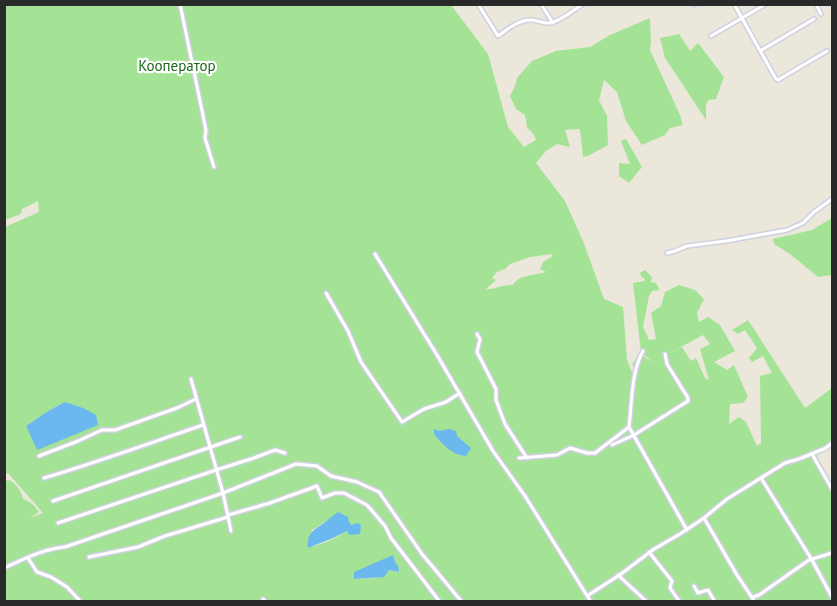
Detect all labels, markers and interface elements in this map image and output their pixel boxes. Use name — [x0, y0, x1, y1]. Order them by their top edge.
park label: Кооператор — [138, 58, 216, 76]

